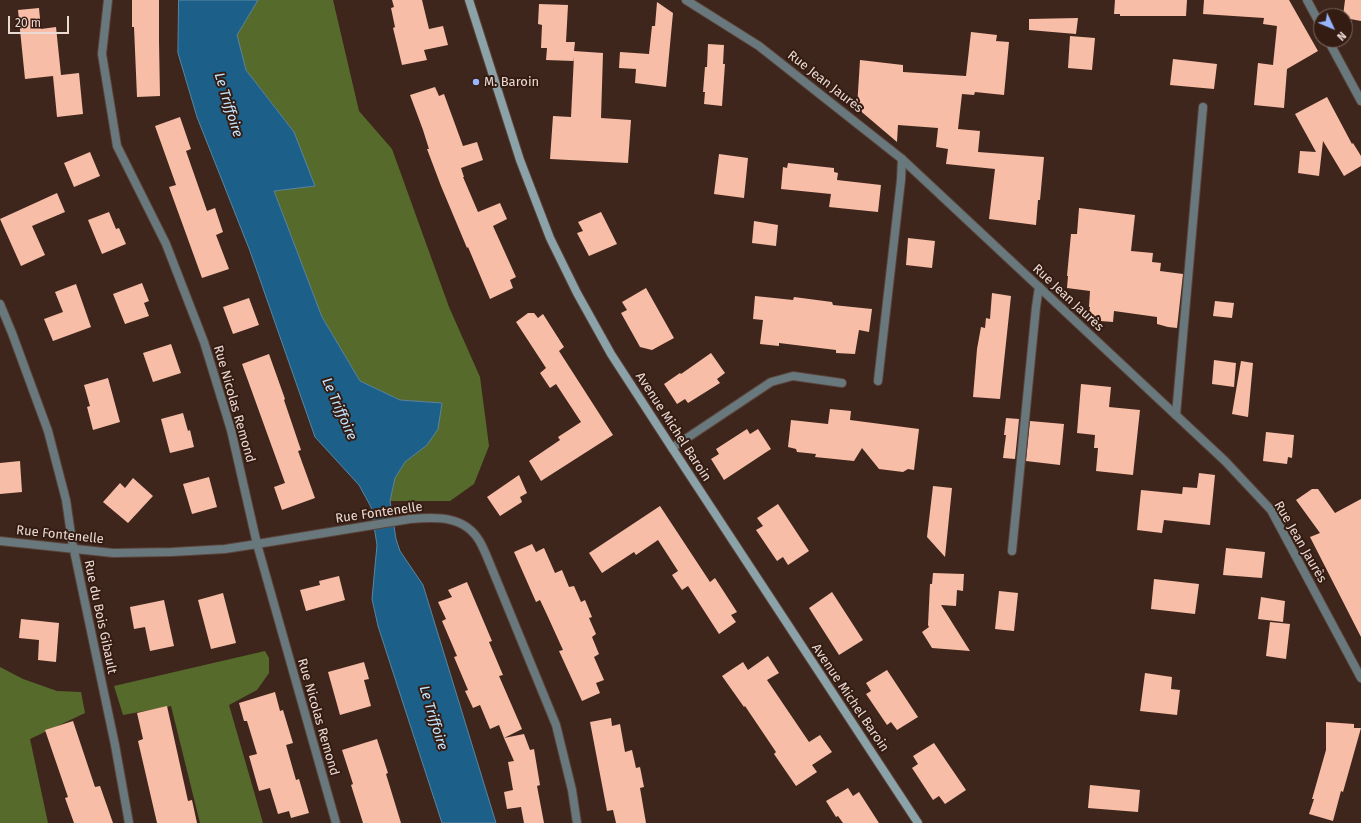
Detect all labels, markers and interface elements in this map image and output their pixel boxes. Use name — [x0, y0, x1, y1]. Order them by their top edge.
scale bar — [10, 8, 71, 34]
north arrow — [1313, 8, 1353, 48]
text: 20 m — [15, 16, 41, 30]
text: N — [1334, 29, 1348, 43]
street label: Rue Jean Jaurès — [784, 48, 866, 116]
water label: Le Triffoire — [210, 71, 246, 139]
place label: M. Baroin — [484, 74, 539, 90]
marker: M. Baroin — [471, 77, 481, 87]
street label: Rue Jean Jaurès — [1029, 261, 1107, 335]
street label: Rue Nicolas Remond — [210, 344, 258, 464]
street label: Avenue Michel Baroin — [632, 369, 714, 485]
water label: Le Triffoire — [318, 375, 360, 443]
street label: Rue Fontenelle — [334, 499, 424, 527]
street label: Rue Jean Jaurès — [1270, 499, 1330, 585]
street label: Rue Fontenelle — [15, 523, 105, 547]
street label: Rue du Bois Gibault — [80, 559, 120, 675]
street label: Avenue Michel Baroin — [808, 641, 892, 755]
street label: Rue Nicolas Remond — [294, 657, 342, 777]
water label: Le Triffoire — [415, 684, 451, 752]

